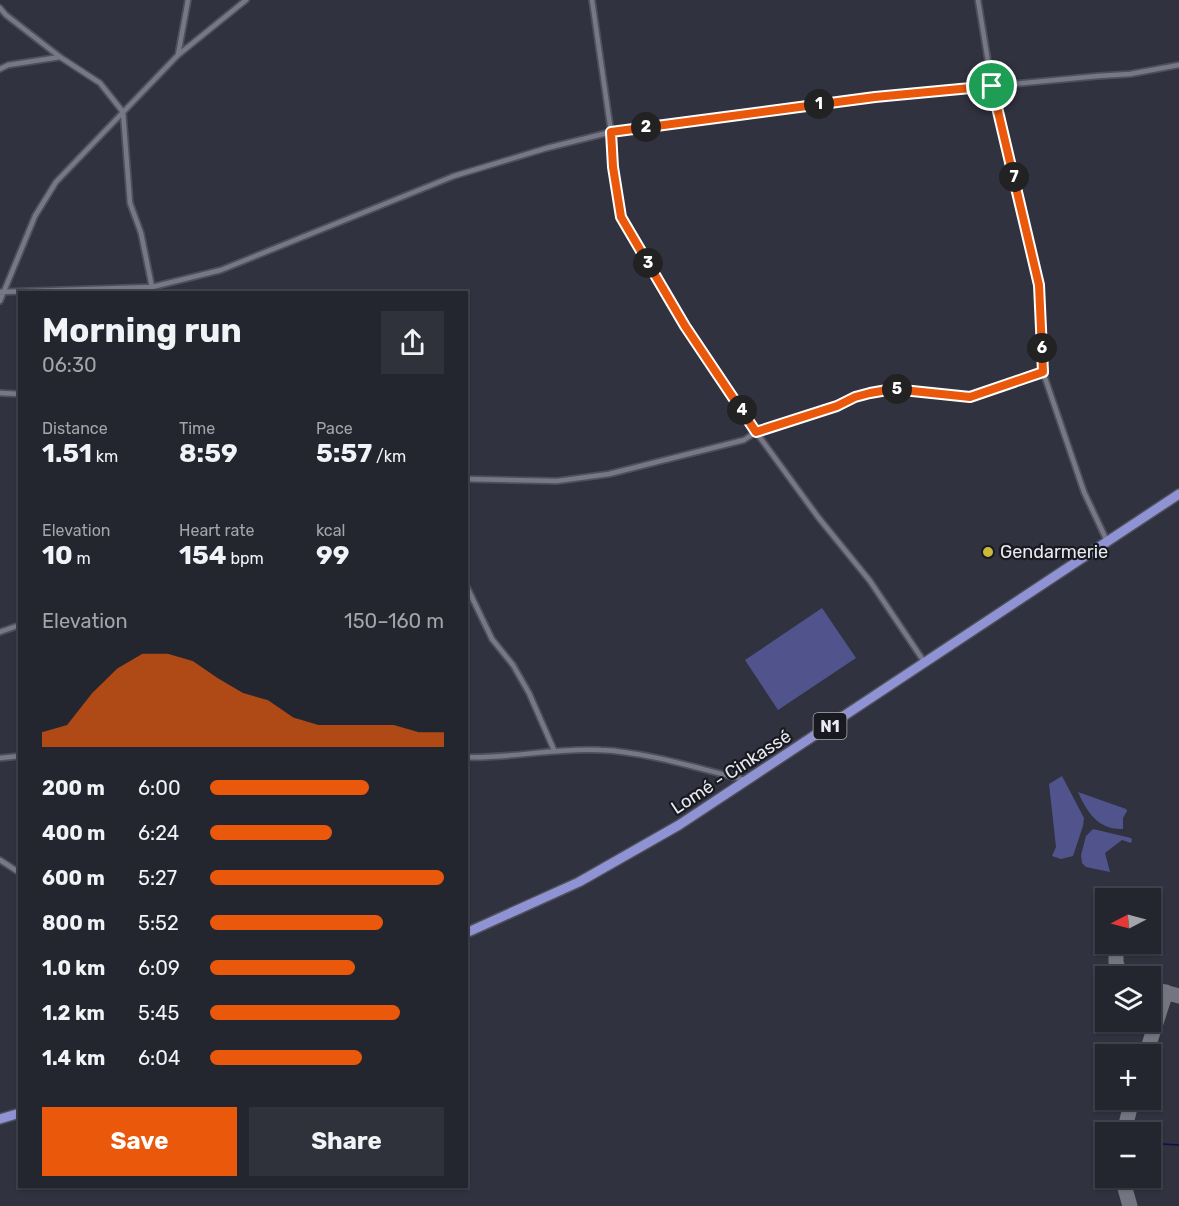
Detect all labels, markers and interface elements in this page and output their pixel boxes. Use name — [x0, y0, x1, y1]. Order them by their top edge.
pin — [966, 60, 1017, 111]
icon: arrive — [975, 69, 1008, 102]
pin: 1 — [804, 89, 834, 119]
text: 1 — [815, 94, 823, 113]
pin: 2 — [631, 112, 661, 142]
text: 2 — [641, 117, 651, 136]
pin: 7 — [999, 162, 1029, 192]
text: 7 — [1009, 167, 1019, 186]
pin: 3 — [633, 248, 663, 278]
text: 3 — [643, 253, 653, 272]
text: Morning run — [42, 311, 242, 350]
button: share — [381, 311, 444, 374]
pin: 6 — [1027, 333, 1057, 363]
text: 6 — [1037, 338, 1047, 357]
text: 06:30 — [42, 353, 97, 377]
pin: 5 — [882, 374, 912, 404]
text: 5 — [892, 379, 902, 398]
pin: 4 — [727, 395, 757, 425]
text: 4 — [737, 400, 747, 419]
text: Distance — [42, 419, 108, 438]
text: Time — [179, 419, 215, 438]
text: Pace — [316, 419, 353, 438]
text: 1.51 — [42, 438, 92, 469]
text: 8:59 — [179, 438, 238, 469]
text: 5:57 — [316, 438, 372, 469]
text: km — [92, 447, 118, 466]
text: /km — [372, 447, 406, 466]
text: Elevation — [42, 521, 111, 540]
text: Heart rate — [179, 521, 254, 540]
text: kcal — [316, 521, 345, 540]
text: 10 — [42, 540, 73, 571]
text: 154 — [179, 540, 226, 571]
text: 99 — [316, 540, 349, 571]
place label: Gendarmerie — [1000, 541, 1108, 563]
marker: Gendarmerie — [981, 545, 995, 559]
text: m — [73, 549, 91, 568]
text: bpm — [226, 549, 264, 568]
text: Elevation — [42, 609, 128, 633]
text: 150–160 m — [344, 609, 444, 633]
road number: N1 — [814, 713, 846, 739]
street label: Lomé - Cinkassé — [667, 725, 795, 819]
text: 200 m — [42, 776, 105, 800]
text: 6:00 — [138, 776, 181, 800]
text: 400 m — [42, 821, 105, 845]
text: 6:24 — [138, 821, 179, 845]
text: 600 m — [42, 866, 105, 890]
text: 5:27 — [138, 866, 177, 890]
north arrow — [1095, 888, 1161, 954]
map controls — [1095, 888, 1161, 1188]
text: 800 m — [42, 911, 105, 935]
text: 5:52 — [138, 911, 179, 935]
text: 1.0 km — [42, 956, 105, 980]
text: 6:09 — [138, 956, 180, 980]
button: layers — [1095, 966, 1161, 1032]
text: 1.2 km — [42, 1001, 105, 1025]
text: 5:45 — [138, 1001, 179, 1025]
button: + — [1095, 1044, 1161, 1110]
text: 1.4 km — [42, 1046, 105, 1070]
text: 6:04 — [138, 1046, 180, 1070]
button: Save — [42, 1107, 237, 1176]
button: Share — [249, 1107, 444, 1176]
button: − — [1095, 1122, 1161, 1188]

